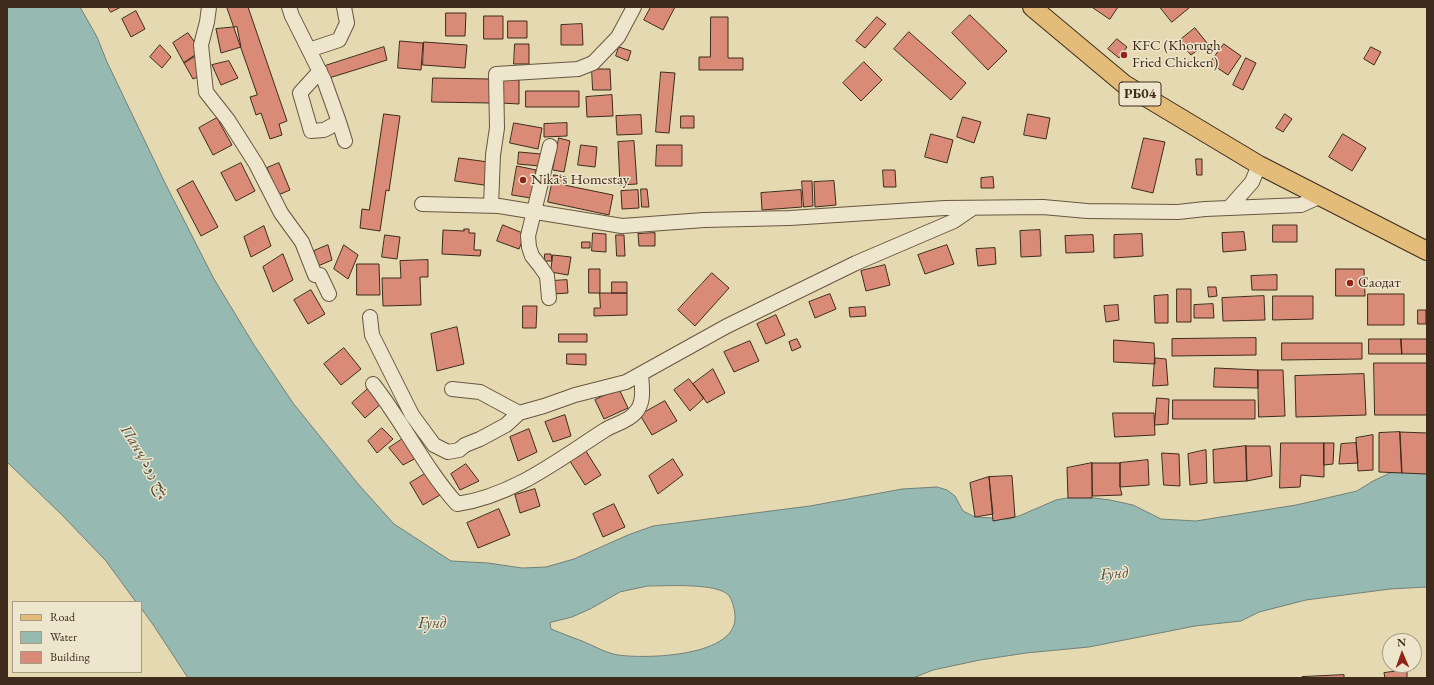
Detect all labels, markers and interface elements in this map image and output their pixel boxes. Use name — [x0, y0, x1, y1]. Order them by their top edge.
place label: KFC (Khorugh Fried Chicken) — [1132, 37, 1221, 72]
marker: KFC (Khorugh Fried Chicken) — [1119, 50, 1129, 60]
road number: РБ04 — [1119, 82, 1161, 106]
place label: Nika‘s Homestay — [531, 171, 629, 189]
marker: Nika‘s Homestay — [518, 175, 528, 185]
place label: Саодат — [1358, 274, 1401, 292]
marker: Саодат — [1345, 278, 1355, 288]
water label: Панҷ/پنج رود — [116, 422, 176, 500]
water label: Ғунд — [1099, 563, 1129, 585]
legend — [12, 601, 142, 673]
text: Road — [50, 609, 75, 625]
water label: Ғунд — [418, 614, 446, 634]
text: Water — [50, 629, 77, 645]
north arrow — [1382, 633, 1422, 673]
text: N — [1397, 635, 1406, 649]
text: Building — [50, 649, 90, 665]

